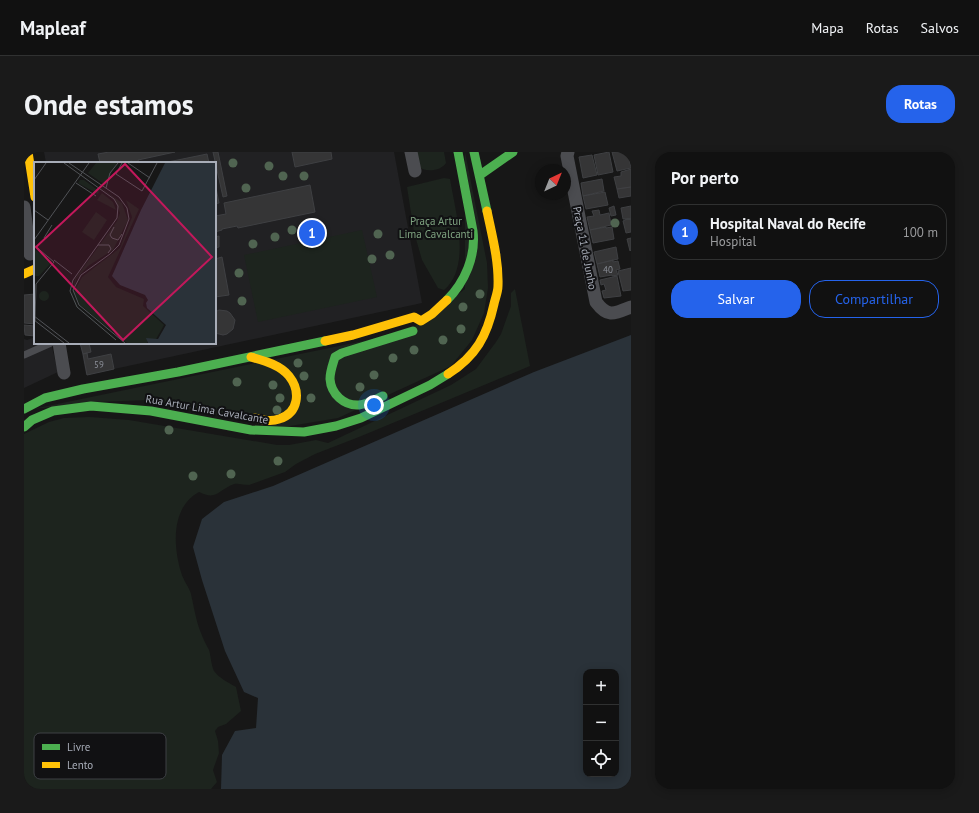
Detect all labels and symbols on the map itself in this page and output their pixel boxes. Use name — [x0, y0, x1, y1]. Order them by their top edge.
inset map — [34, 162, 216, 344]
north arrow — [535, 164, 571, 200]
street label: Praça 11 de Junho — [570, 205, 600, 291]
park label: Praça Artur Lima Cavalcanti — [399, 214, 473, 241]
pin: 1 — [299, 218, 325, 248]
house number: 40 — [603, 264, 613, 275]
house number: 59 — [94, 359, 104, 370]
street label: Rua Artur Lima Cavalcante — [145, 391, 270, 427]
your location — [364, 395, 384, 415]
legend — [34, 733, 166, 779]
text: Livre — [67, 740, 91, 754]
text: Lento — [67, 758, 93, 772]

